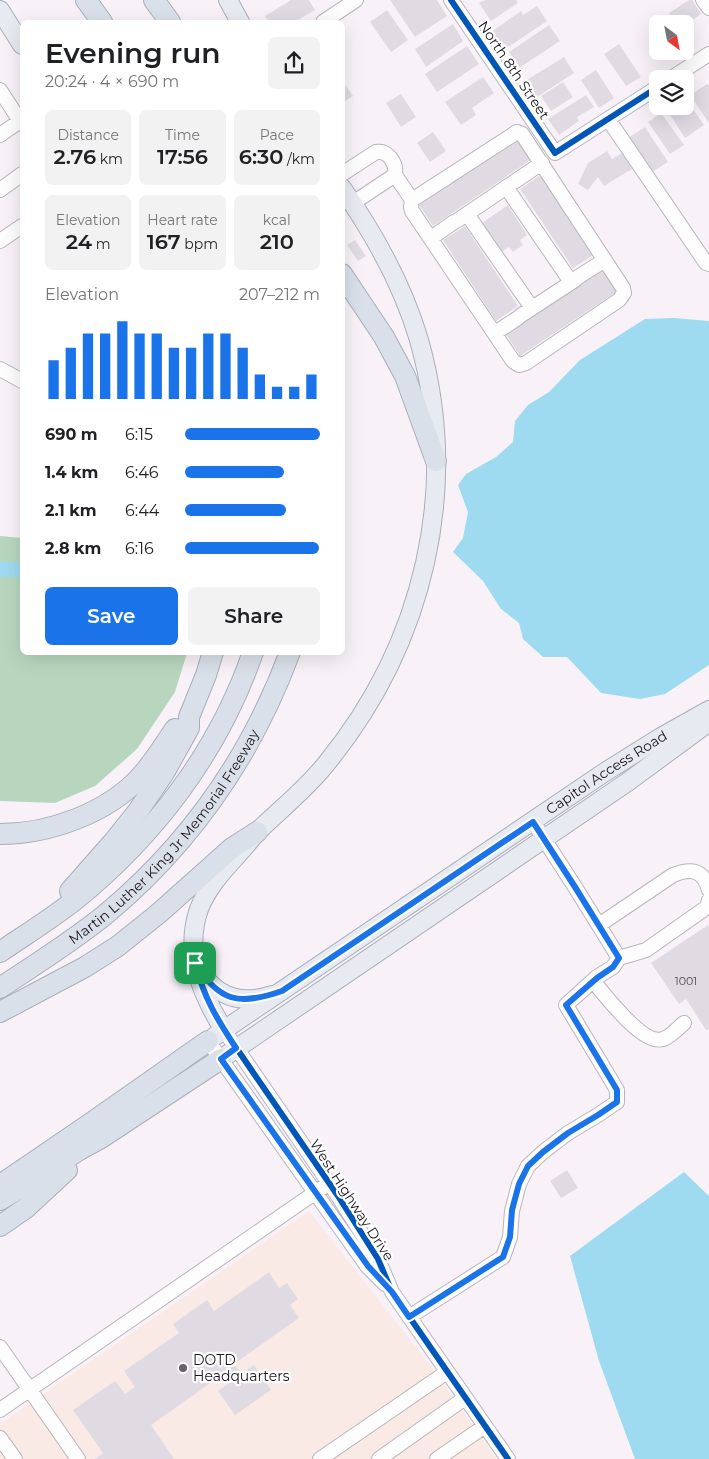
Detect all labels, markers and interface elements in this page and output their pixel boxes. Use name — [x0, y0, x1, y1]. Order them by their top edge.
north arrow — [649, 15, 694, 60]
map controls — [649, 15, 694, 115]
street label: North 8th Street — [474, 17, 554, 123]
text: Evening run — [45, 36, 220, 70]
button: share — [268, 37, 320, 89]
button: layers — [649, 70, 694, 115]
text: 20:24 · 4 × 690 m — [45, 72, 179, 91]
text: Distance — [57, 126, 119, 144]
text: Time — [165, 126, 200, 144]
text: Pace — [260, 126, 294, 144]
text: 2.76 — [53, 144, 96, 169]
text: 17:56 — [157, 144, 208, 169]
text: 6:30 — [239, 144, 283, 169]
text: km — [96, 150, 123, 168]
text: /km — [283, 150, 315, 168]
text: Elevation — [56, 211, 121, 229]
text: Heart rate — [147, 211, 218, 229]
text: kcal — [263, 211, 291, 229]
text: 24 — [66, 229, 92, 254]
text: 167 — [147, 229, 181, 254]
text: 210 — [260, 229, 294, 254]
text: m — [92, 235, 111, 253]
text: bpm — [181, 235, 218, 253]
text: Elevation — [45, 285, 119, 304]
text: 207–212 m — [239, 285, 320, 304]
text: 690 m — [45, 425, 98, 444]
text: 6:15 — [125, 425, 153, 444]
text: 1.4 km — [45, 463, 98, 482]
text: 6:46 — [125, 463, 158, 482]
text: 2.1 km — [45, 501, 97, 520]
text: 6:44 — [125, 501, 159, 520]
text: 2.8 km — [45, 539, 101, 558]
text: 6:16 — [125, 539, 154, 558]
button: Save — [45, 587, 178, 645]
button: Share — [188, 587, 320, 645]
street label: Martin Luther King Jr Memorial Freeway — [65, 726, 263, 948]
street label: Capitol Access Road — [542, 726, 670, 818]
pin — [174, 942, 216, 984]
icon: arrive — [181, 949, 209, 977]
house number: 1001 — [675, 974, 697, 988]
street label: West Highway Drive — [306, 1136, 398, 1264]
place label: DOTD Headquarters — [193, 1351, 290, 1385]
marker: DOTD Headquarters — [177, 1362, 189, 1374]

